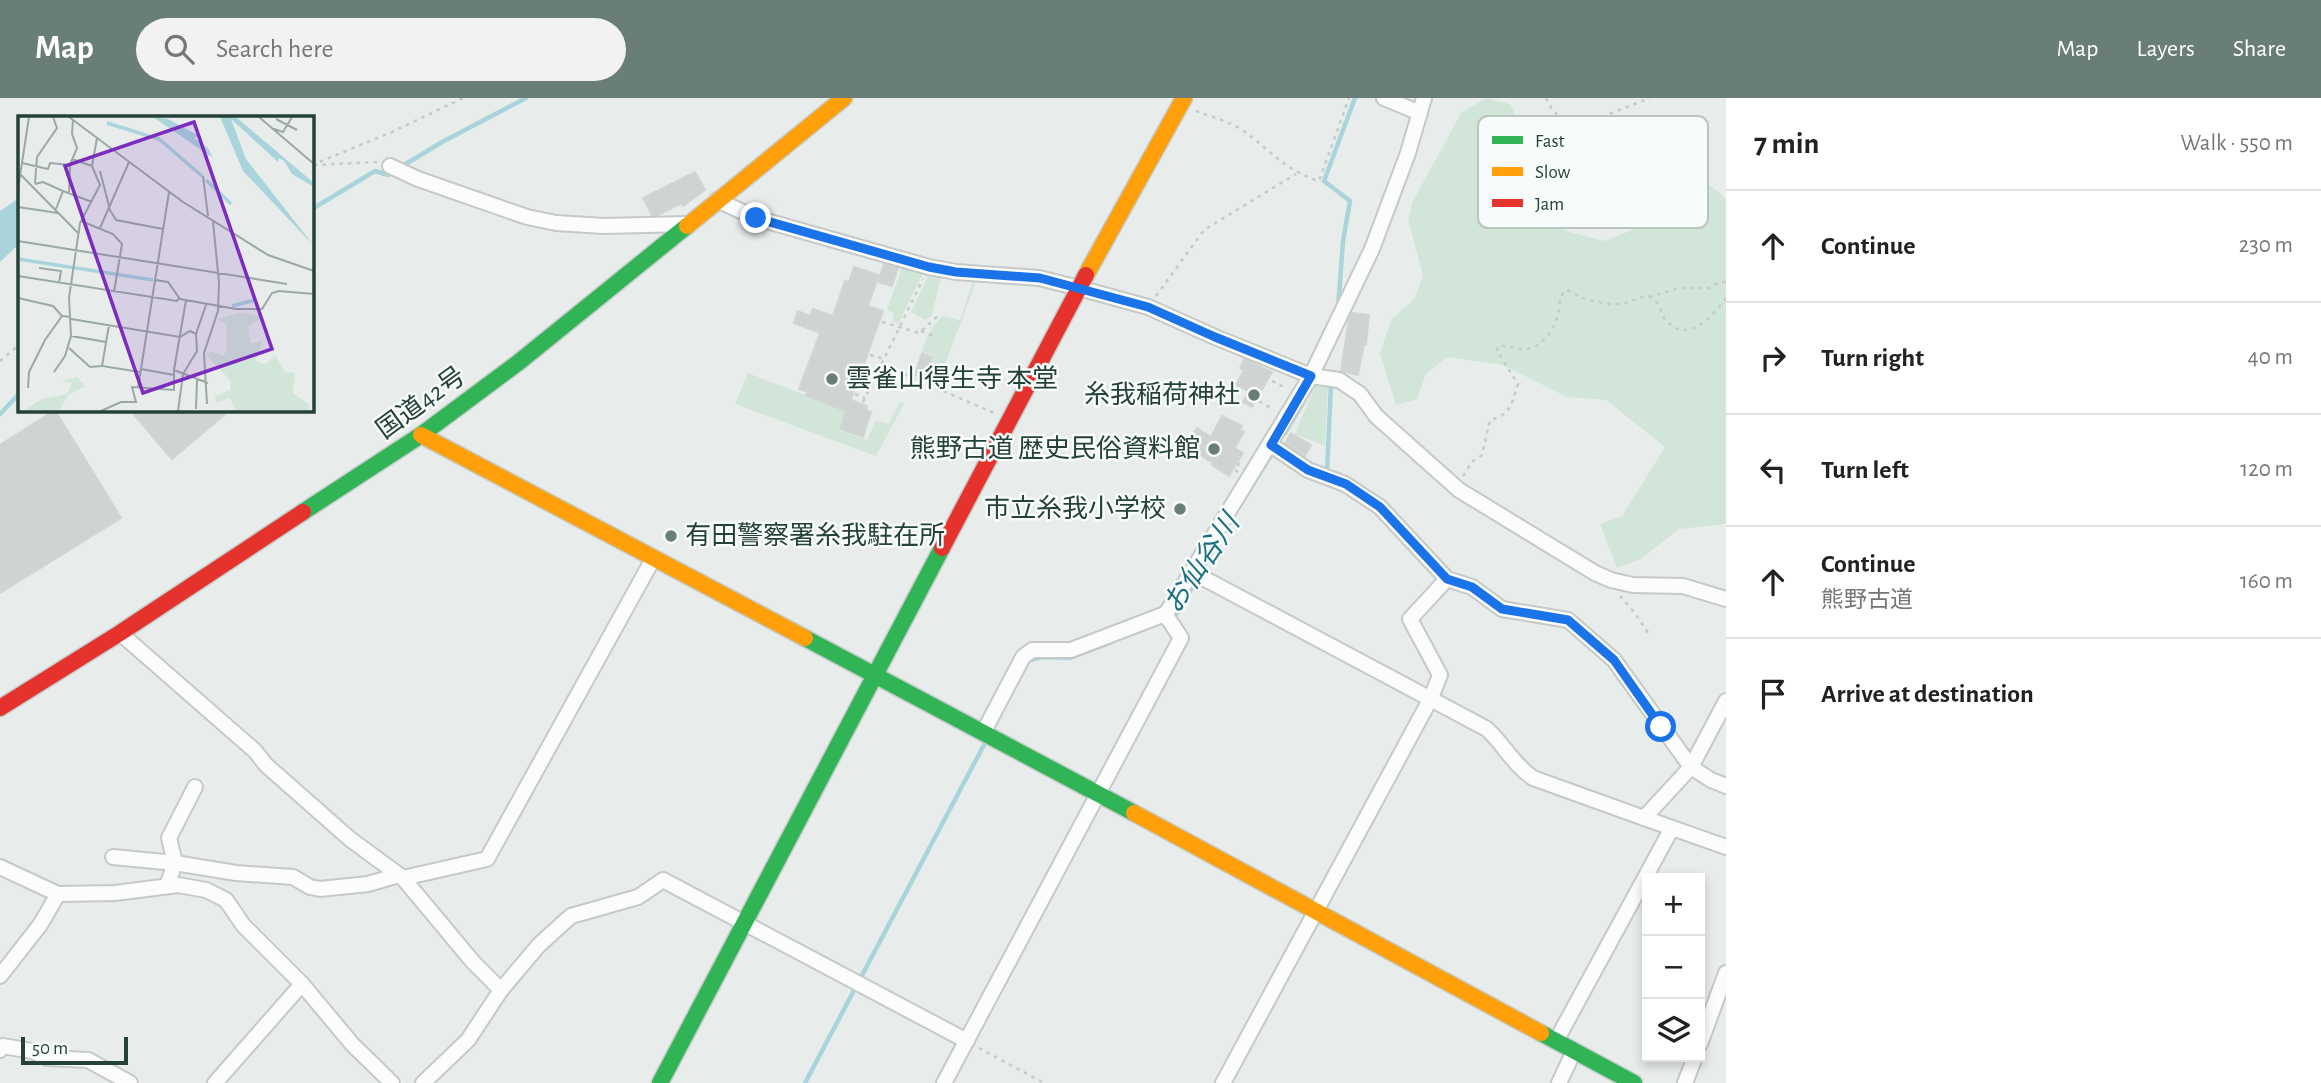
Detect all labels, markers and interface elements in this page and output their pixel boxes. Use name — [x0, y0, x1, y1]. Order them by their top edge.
search box — [136, 18, 626, 81]
icon: search — [160, 30, 198, 68]
text: Map — [35, 32, 94, 65]
text: Search here — [216, 36, 334, 62]
text: Map — [2056, 37, 2098, 61]
text: Layers — [2136, 37, 2195, 61]
text: Share — [2233, 37, 2286, 61]
inset map — [18, 116, 313, 411]
legend — [1478, 116, 1708, 228]
text: 7 min — [1754, 129, 1819, 159]
text: Fast — [1535, 132, 1565, 151]
text: Walk · 550 m — [2180, 132, 2293, 155]
text: Slow — [1535, 163, 1571, 182]
text: Jam — [1535, 195, 1564, 214]
route end — [740, 202, 771, 233]
icon: ahead — [1754, 227, 1792, 265]
text: Continue — [1821, 233, 1916, 259]
text: 230 m — [2239, 234, 2293, 257]
icon: right — [1754, 339, 1792, 377]
text: Turn right — [1821, 345, 1924, 371]
text: 40 m — [2248, 346, 2293, 369]
street label: 国道42号 — [371, 362, 470, 444]
place label: 雲雀山得生寺 本堂 — [846, 365, 1058, 392]
marker: 雲雀山得生寺 本堂 — [824, 371, 840, 387]
place label: 糸我稲荷神社 — [1084, 380, 1240, 408]
marker: 糸我稲荷神社 — [1246, 387, 1262, 403]
place label: 熊野古道 歴史民俗資料館 — [910, 435, 1200, 462]
marker: 熊野古道 歴史民俗資料館 — [1206, 441, 1222, 457]
icon: left — [1754, 451, 1792, 489]
text: Turn left — [1821, 457, 1909, 483]
text: 120 m — [2240, 458, 2293, 481]
place label: 市立糸我小学校 — [984, 494, 1166, 522]
marker: 市立糸我小学校 — [1172, 501, 1188, 517]
water label: お仙谷川 — [1157, 506, 1247, 618]
place label: 有田警察署糸我駐在所 — [685, 521, 945, 549]
marker: 有田警察署糸我駐在所 — [663, 528, 679, 544]
text: Continue — [1821, 551, 1916, 577]
icon: ahead — [1754, 563, 1792, 601]
text: 160 m — [2240, 570, 2293, 593]
text: 熊野古道 — [1821, 589, 1913, 612]
icon: arrive — [1754, 675, 1792, 713]
text: Arrive at destination — [1821, 681, 2034, 707]
route start — [1645, 711, 1676, 742]
map controls — [1642, 873, 1705, 1062]
button: + — [1642, 873, 1705, 936]
button: − — [1642, 936, 1705, 999]
button: layers — [1642, 999, 1705, 1062]
scale bar — [21, 1034, 128, 1066]
text: 50 m — [32, 1039, 68, 1058]

